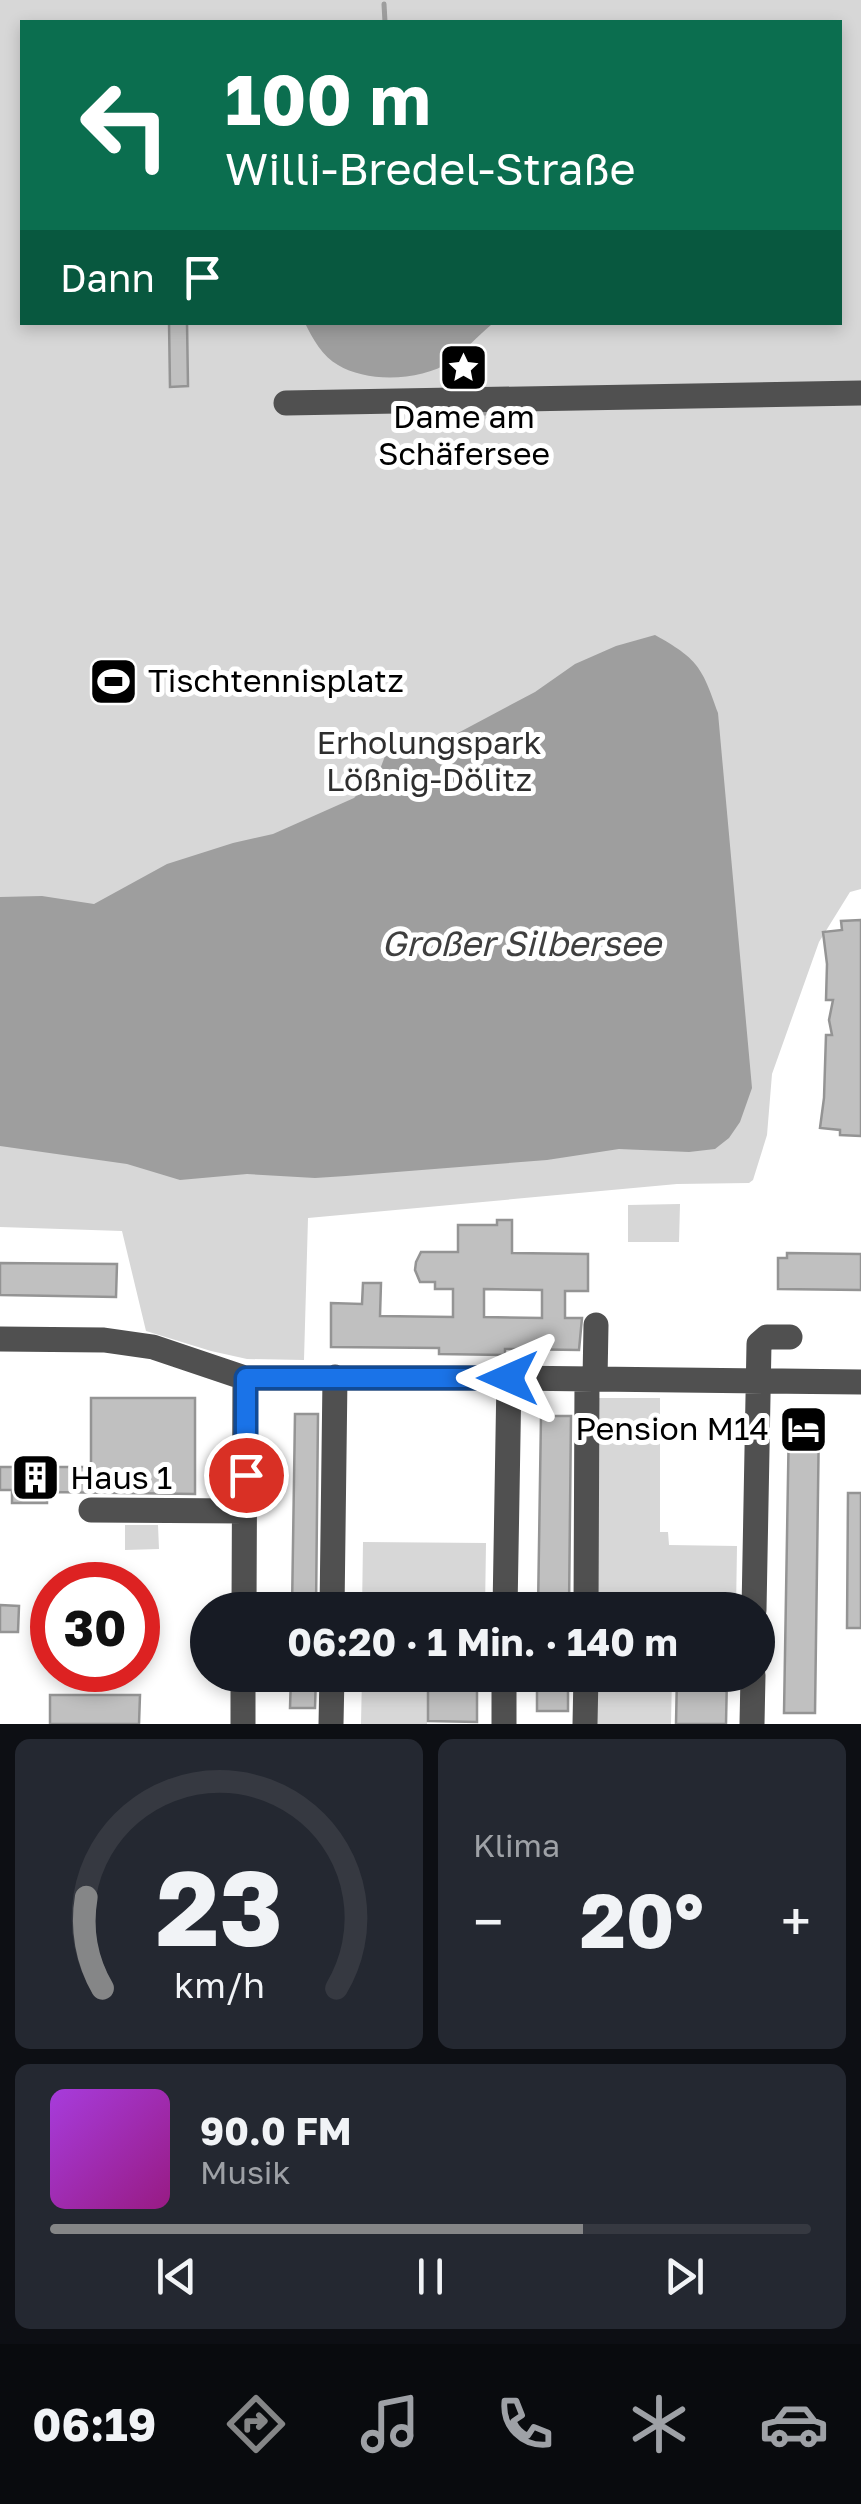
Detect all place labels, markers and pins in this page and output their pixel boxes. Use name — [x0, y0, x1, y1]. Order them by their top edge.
place icon: Dame am Schäfersee — [438, 341, 490, 393]
place label: Dame am Schäfersee — [378, 397, 550, 472]
sports icon: Tischtennisplatz — [87, 655, 139, 707]
place label: Tischtennisplatz — [148, 661, 404, 699]
hotel icon: Pension M14 — [778, 1403, 830, 1455]
place label: Pension M14 — [575, 1409, 769, 1447]
pin — [204, 1433, 289, 1518]
building icon: Haus 1 — [9, 1452, 61, 1504]
place label: Haus 1 — [70, 1458, 172, 1496]

